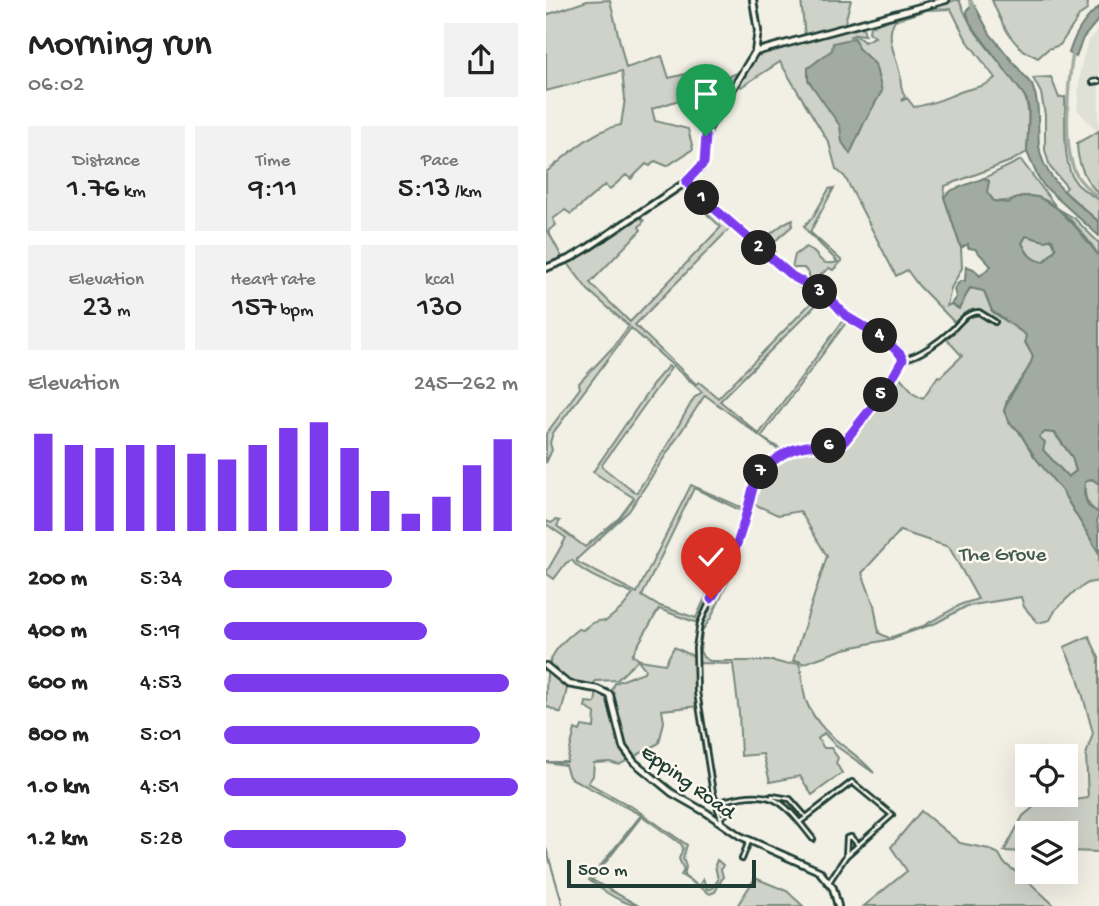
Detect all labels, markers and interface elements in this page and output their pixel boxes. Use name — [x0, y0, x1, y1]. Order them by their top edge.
button: share — [444, 23, 518, 97]
text: Morning run — [28, 24, 212, 68]
pin — [676, 64, 736, 136]
text: 06:02 — [28, 72, 84, 99]
icon: arrive — [687, 75, 725, 113]
text: Distance — [73, 150, 140, 173]
text: Time — [256, 150, 290, 173]
text: Pace — [421, 150, 458, 173]
text: 1.76 — [67, 173, 119, 208]
text: 9:11 — [249, 173, 297, 208]
text: 5:13 — [398, 173, 451, 208]
pin: 1 — [684, 180, 720, 216]
text: km — [119, 181, 146, 204]
text: /km — [451, 181, 482, 204]
text: 1 — [698, 186, 705, 209]
pin: 2 — [742, 230, 776, 266]
text: 2 — [754, 236, 763, 259]
text: Elevation — [69, 269, 144, 292]
text: Heart rate — [230, 269, 316, 292]
text: kcal — [425, 269, 455, 292]
pin: 3 — [802, 274, 838, 310]
text: 3 — [815, 280, 824, 303]
text: 23 — [82, 292, 112, 327]
text: 157 — [233, 292, 276, 327]
text: 130 — [417, 292, 462, 327]
text: m — [112, 300, 130, 323]
text: bpm — [276, 300, 313, 323]
pin: 4 — [862, 318, 898, 354]
text: 4 — [875, 324, 884, 347]
text: Elevation — [28, 371, 119, 398]
text: 245–262 m — [414, 371, 518, 398]
pin: 5 — [864, 378, 898, 412]
text: 5 — [876, 383, 886, 406]
pin: 6 — [812, 428, 846, 464]
text: 6 — [824, 434, 833, 457]
pin: 7 — [744, 454, 778, 490]
text: 7 — [756, 460, 765, 483]
pin — [681, 527, 741, 599]
icon: check — [692, 538, 730, 576]
park label: The Grove — [959, 544, 1048, 569]
text: 200 m — [28, 566, 87, 593]
text: 5:34 — [140, 566, 182, 593]
text: 400 m — [28, 618, 87, 645]
text: 5:19 — [140, 618, 180, 645]
text: 600 m — [28, 670, 88, 697]
text: 4:53 — [140, 670, 182, 697]
text: 800 m — [28, 722, 89, 749]
text: 5:01 — [140, 722, 182, 749]
street label: Epping Road — [635, 741, 741, 828]
map controls — [1015, 744, 1078, 884]
button: locate — [1015, 744, 1078, 807]
text: 1.0 km — [28, 774, 90, 801]
text: 4:51 — [140, 774, 180, 801]
button: layers — [1015, 821, 1078, 884]
text: 1.2 km — [28, 826, 88, 853]
text: 5:28 — [140, 826, 183, 853]
scale bar — [567, 857, 756, 889]
text: 500 m — [578, 860, 628, 883]

